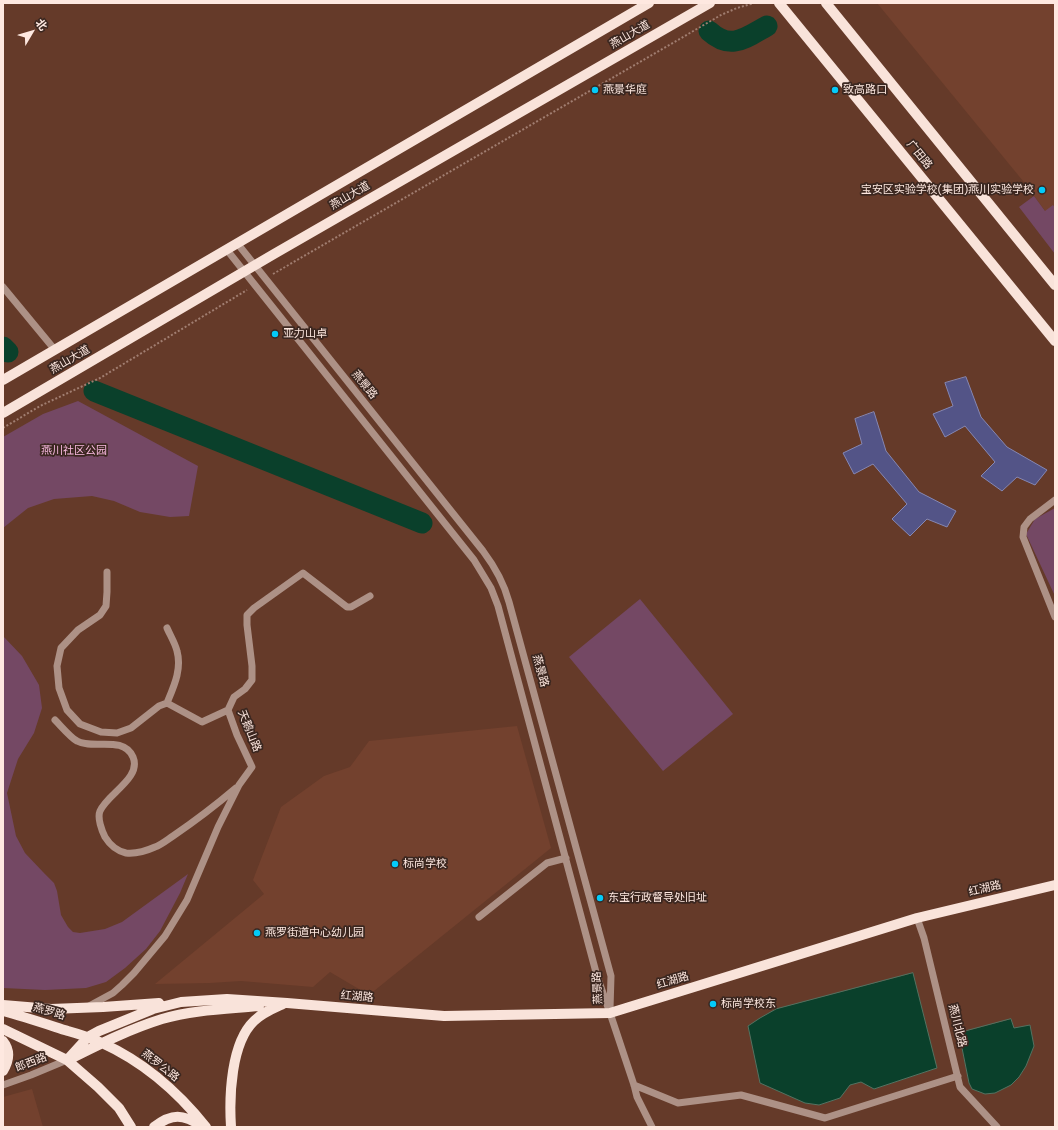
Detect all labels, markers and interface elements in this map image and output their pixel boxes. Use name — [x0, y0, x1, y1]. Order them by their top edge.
north arrow — [12, 12, 52, 52]
text: 北 — [33, 16, 50, 33]
street label: 燕山大道 — [608, 18, 652, 52]
place label: 燕景华庭 — [603, 83, 647, 97]
place label: 致高路口 — [843, 83, 887, 97]
marker: 燕景华庭 — [590, 85, 600, 95]
marker: 致高路口 — [830, 85, 840, 95]
street label: 广田路 — [903, 138, 935, 172]
street label: 燕山大道 — [328, 179, 372, 213]
place label: 宝安区实验学校(集团)燕川实验学校 — [861, 183, 1034, 197]
marker: 宝安区实验学校(集团)燕川实验学校 — [1037, 185, 1047, 195]
place label: 亚力山卓 — [283, 327, 327, 341]
marker: 亚力山卓 — [270, 329, 280, 339]
street label: 燕山大道 — [48, 343, 92, 377]
street label: 燕景路 — [348, 368, 380, 402]
park label: 燕川社区公园 — [41, 444, 107, 458]
street label: 燕景路 — [529, 653, 551, 689]
street label: 天鹅山路 — [235, 708, 263, 754]
place label: 标尚学校 — [403, 857, 447, 871]
marker: 标尚学校 — [390, 859, 400, 869]
street label: 红湖路 — [967, 879, 1003, 899]
place label: 东宝行政督导处旧址 — [608, 891, 707, 905]
marker: 东宝行政督导处旧址 — [595, 893, 605, 903]
place label: 燕罗街道中心幼儿园 — [265, 926, 364, 940]
marker: 燕罗街道中心幼儿园 — [252, 928, 262, 938]
street label: 红湖路 — [655, 970, 691, 992]
street label: 燕景路 — [591, 971, 605, 1005]
street label: 红湖路 — [340, 989, 374, 1005]
place label: 标尚学校东 — [721, 997, 776, 1011]
marker: 标尚学校东 — [708, 999, 718, 1009]
street label: 燕罗路 — [31, 1001, 67, 1023]
street label: 燕川北路 — [945, 1003, 969, 1049]
street label: 燕罗公路 — [139, 1047, 181, 1085]
street label: 郎西路 — [13, 1051, 49, 1075]

